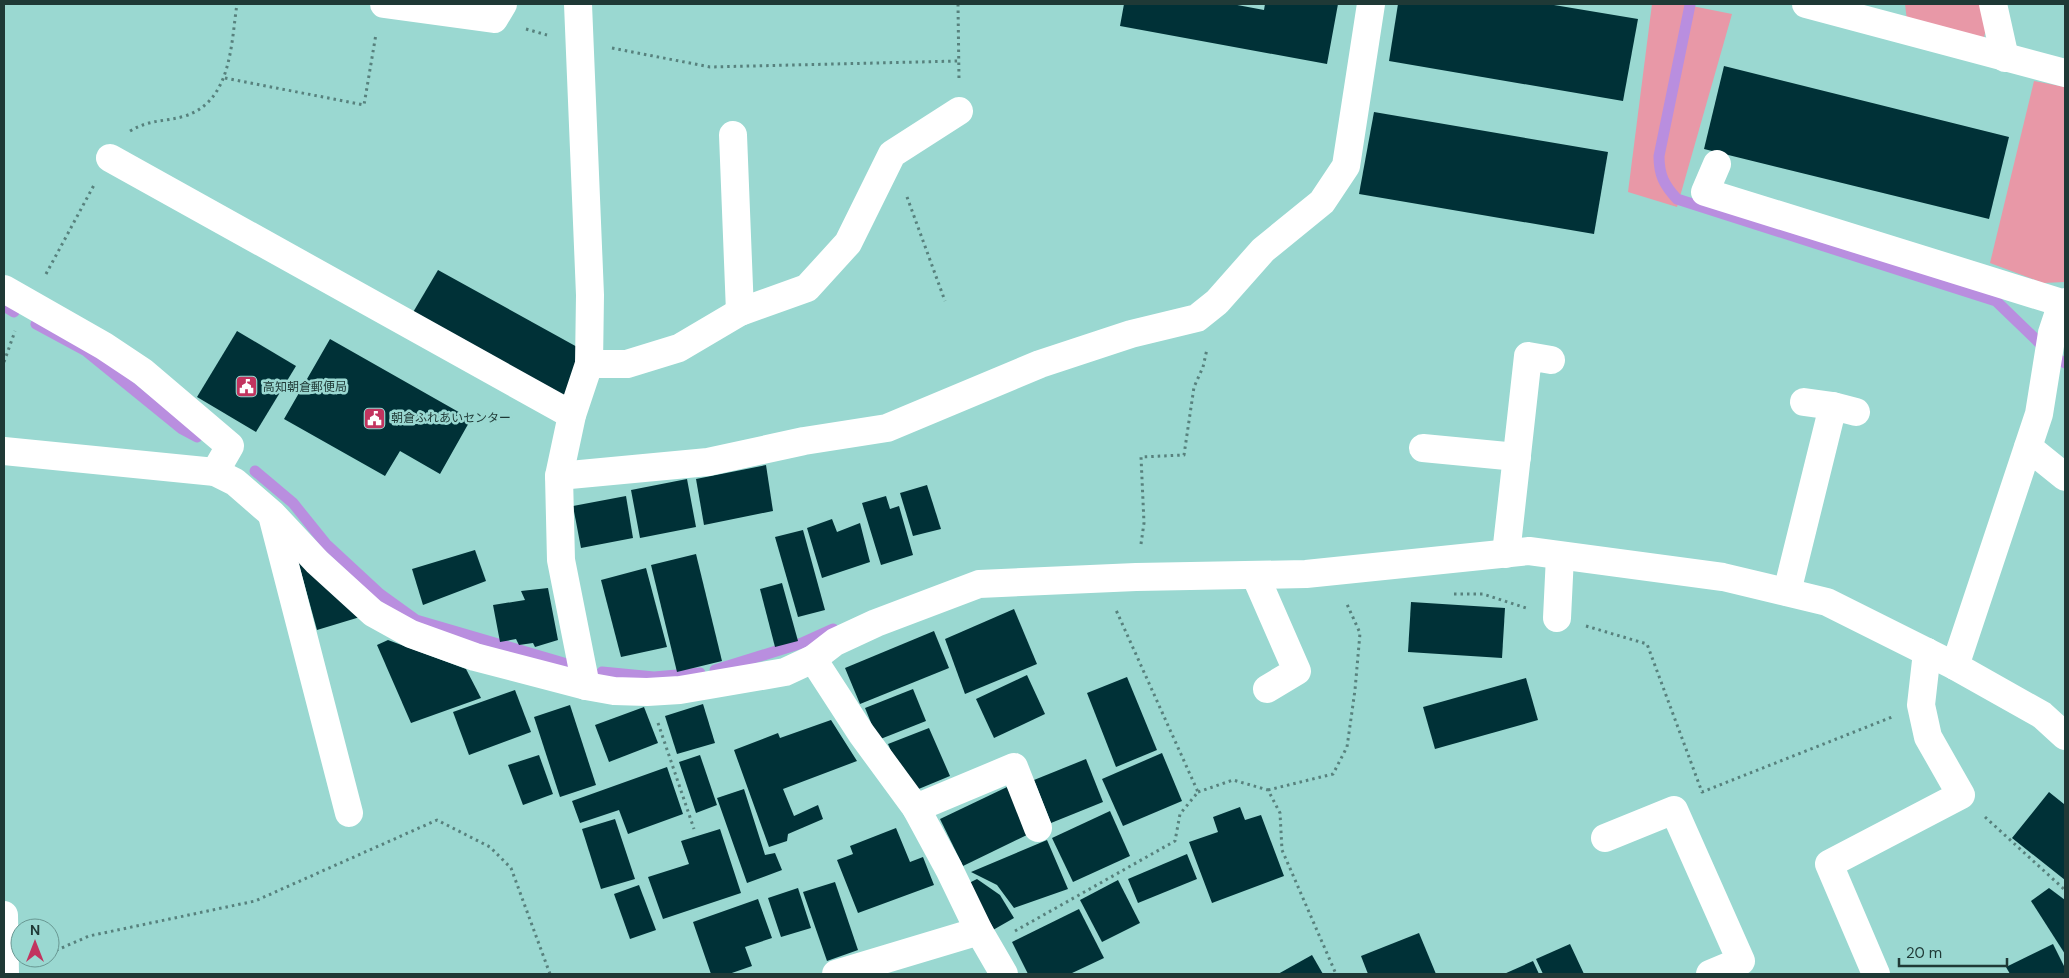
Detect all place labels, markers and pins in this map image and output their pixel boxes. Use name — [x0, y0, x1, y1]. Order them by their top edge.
public building icon: 高知朝倉郵便局 — [235, 375, 259, 399]
place label: 高知朝倉郵便局 — [263, 379, 347, 395]
public building icon: 朝倉ふれあいセンター — [363, 406, 387, 430]
place label: 朝倉ふれあいセンター — [391, 410, 511, 426]

